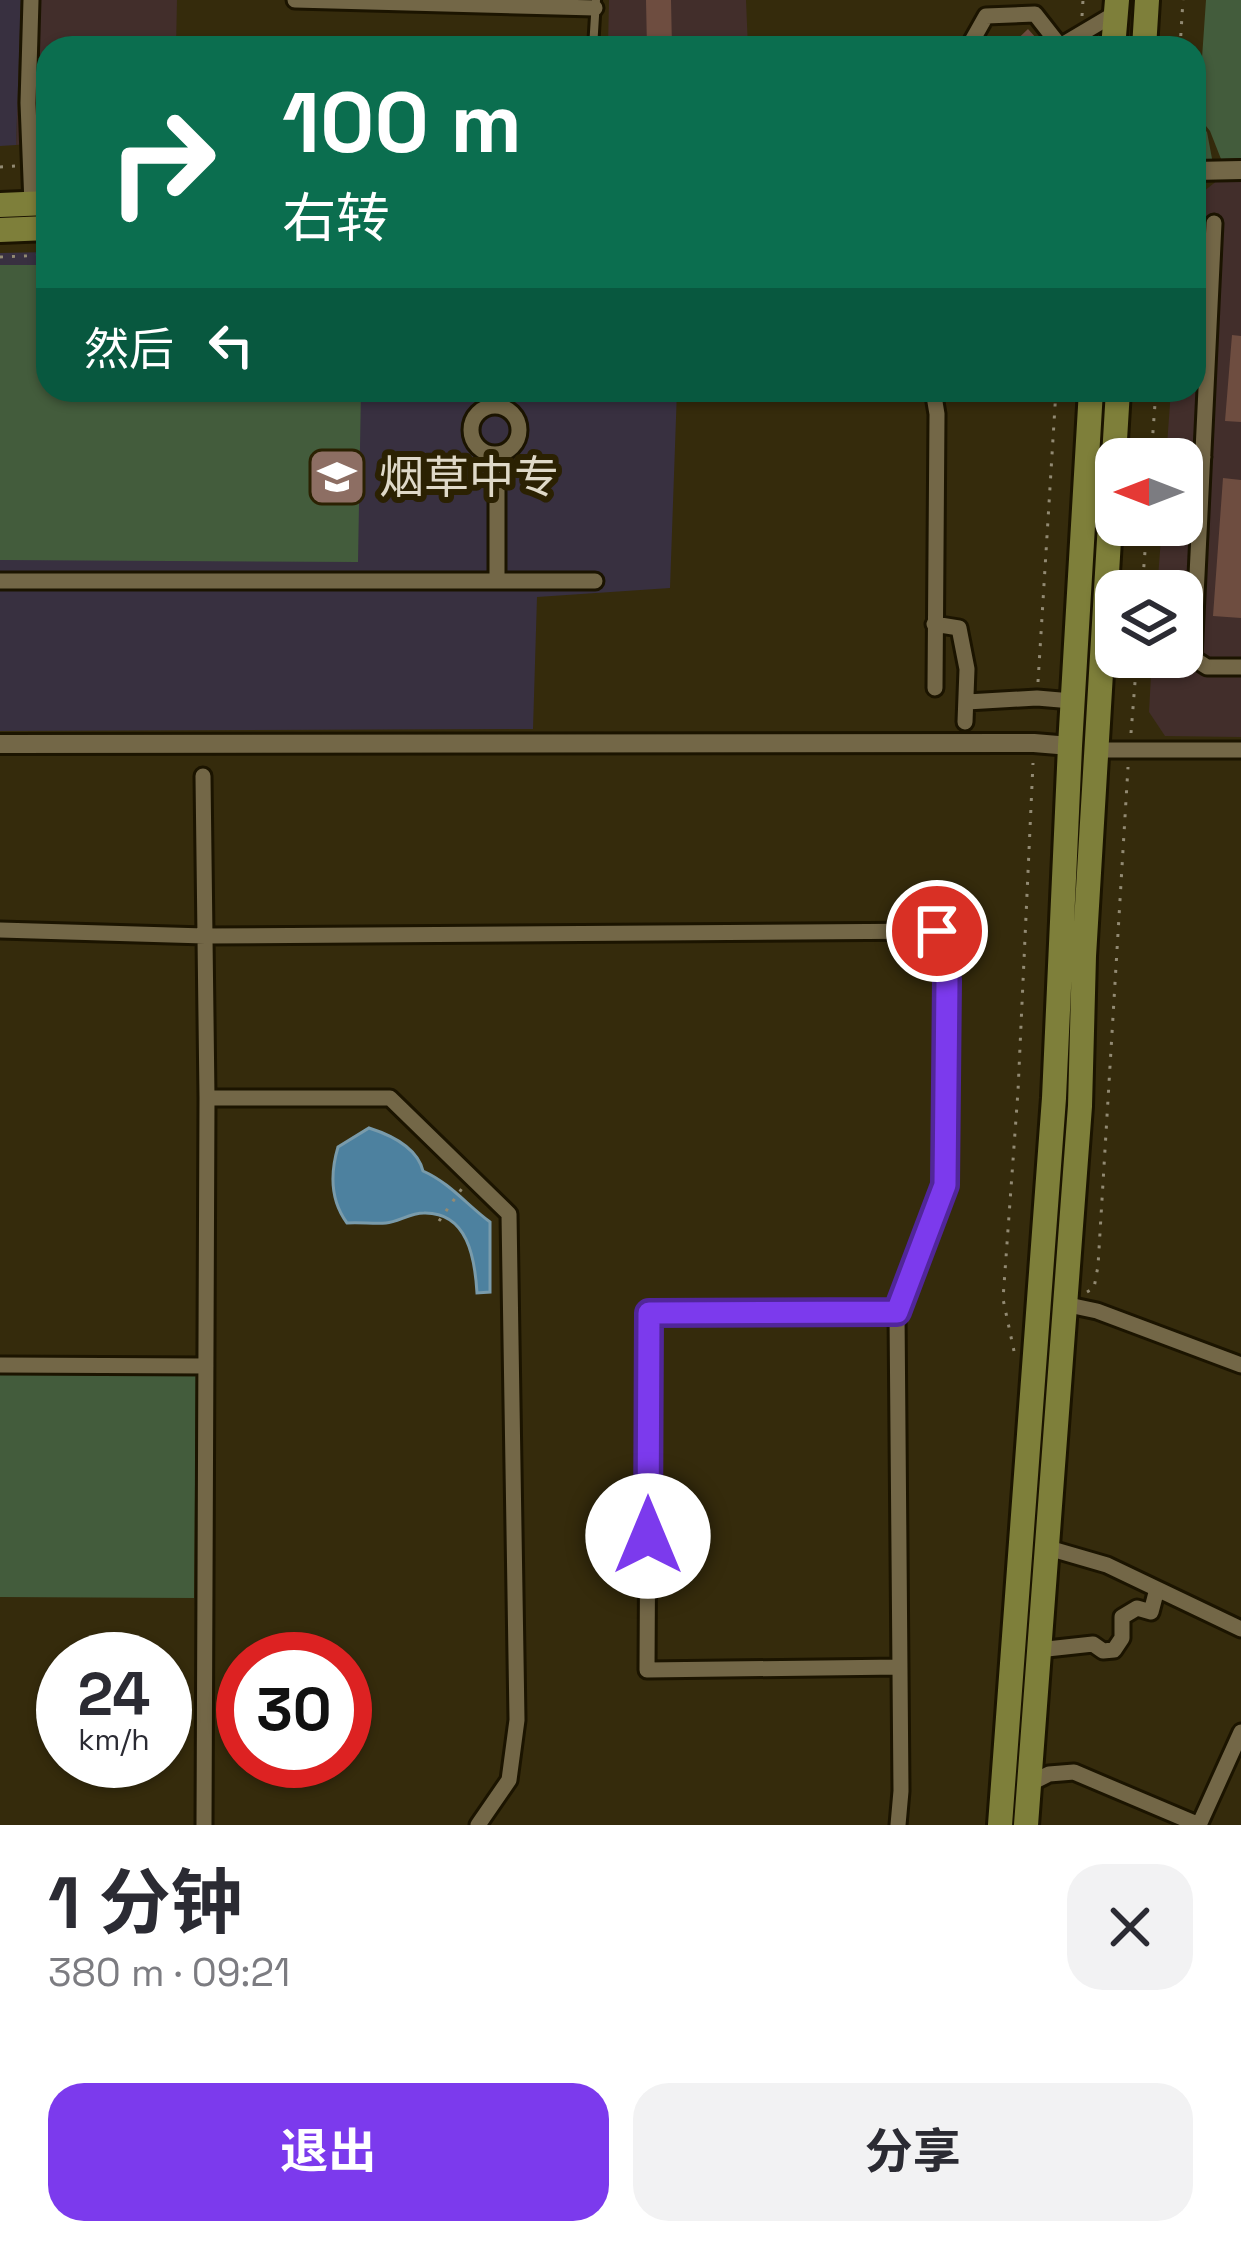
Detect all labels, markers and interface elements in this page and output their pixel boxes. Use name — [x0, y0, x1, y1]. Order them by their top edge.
text: 100 m — [282, 69, 522, 177]
icon: right — [84, 84, 240, 240]
text: 右转 — [282, 184, 390, 253]
icon: left — [198, 312, 264, 378]
text: 然后 — [84, 321, 174, 378]
north arrow — [1095, 438, 1203, 546]
map controls — [1095, 438, 1203, 678]
school or university icon: 烟草中专 — [306, 446, 368, 508]
place label: 烟草中专 — [379, 449, 559, 506]
button: layers — [1095, 570, 1203, 678]
pin — [886, 880, 988, 982]
icon: arrive — [904, 898, 970, 964]
position arrow — [585, 1473, 711, 1599]
speed limit sign: 30 — [216, 1632, 372, 1788]
text: 24 — [78, 1656, 150, 1733]
text: km/h — [78, 1720, 150, 1759]
text: 1 分钟 — [48, 1857, 243, 1949]
button: close — [1067, 1864, 1193, 1990]
text: 380 m · 09:21 — [48, 1948, 290, 1997]
button: 退出 — [48, 2083, 609, 2221]
button: 分享 — [633, 2083, 1193, 2221]

